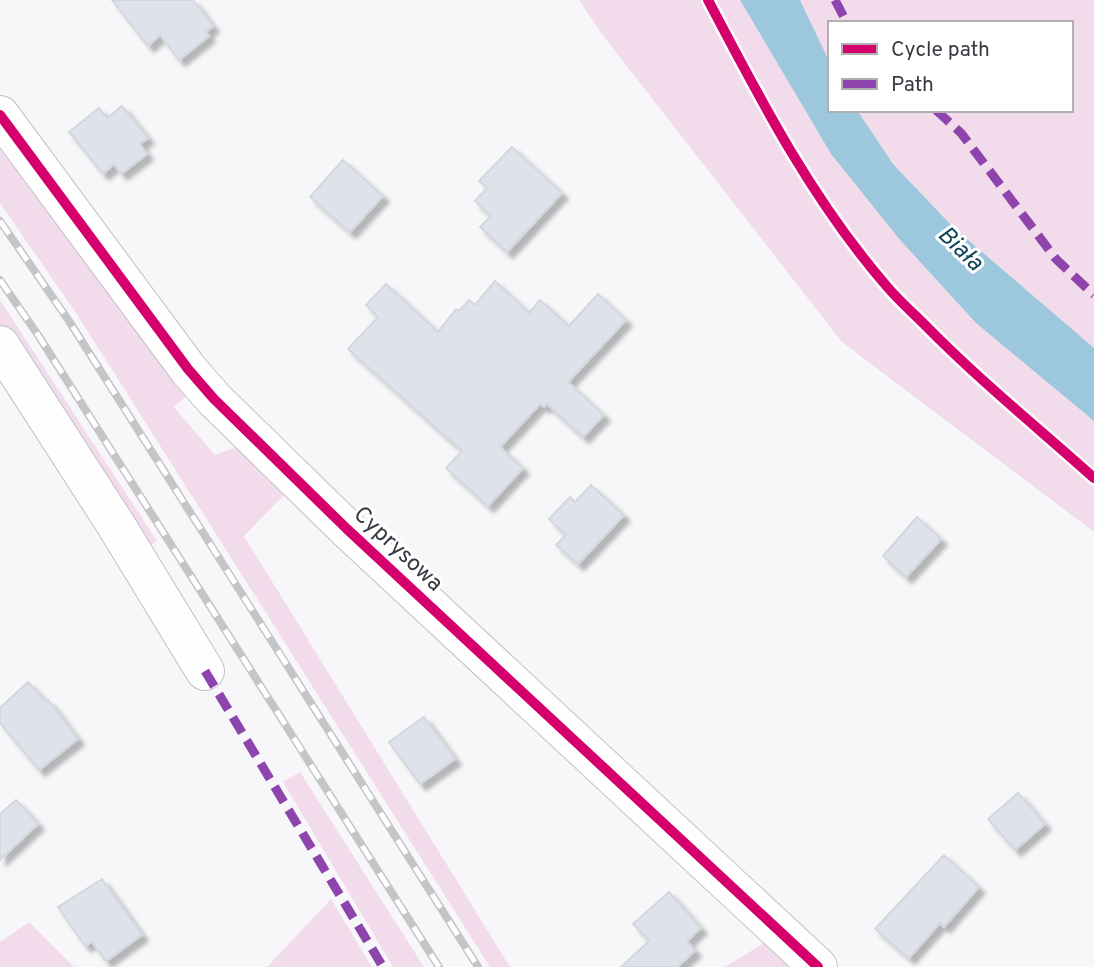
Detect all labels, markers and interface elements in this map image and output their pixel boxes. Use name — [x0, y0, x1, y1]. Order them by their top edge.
legend — [828, 21, 1073, 112]
text: Cycle path — [891, 37, 990, 64]
text: Path — [891, 72, 934, 99]
water label: Biała — [931, 221, 989, 279]
street label: Cyprysowa — [346, 501, 448, 599]

